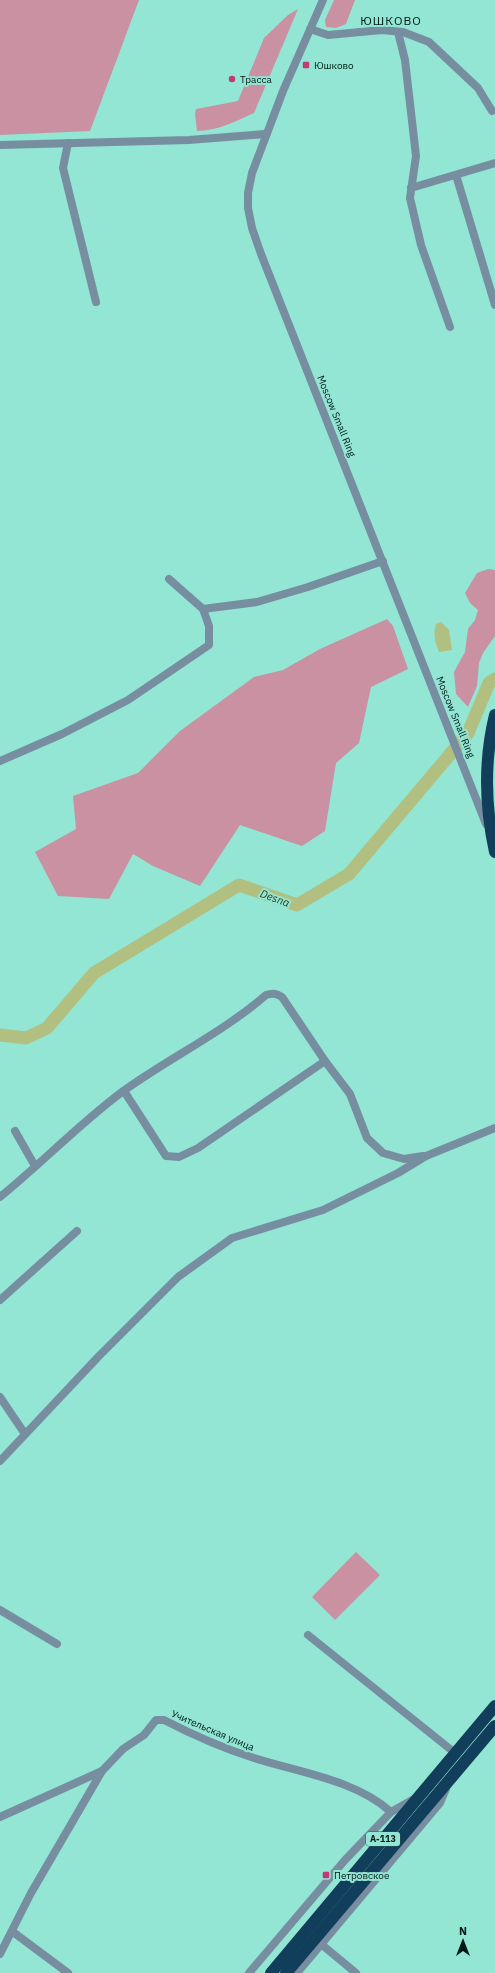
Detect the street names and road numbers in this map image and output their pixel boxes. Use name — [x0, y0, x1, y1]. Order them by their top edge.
street label: Moscow Small Ring — [314, 374, 359, 459]
street label: Moscow Small Ring — [433, 675, 478, 760]
street label: Учительская улица — [169, 1707, 257, 1754]
road number: А-113 — [366, 1832, 400, 1846]

